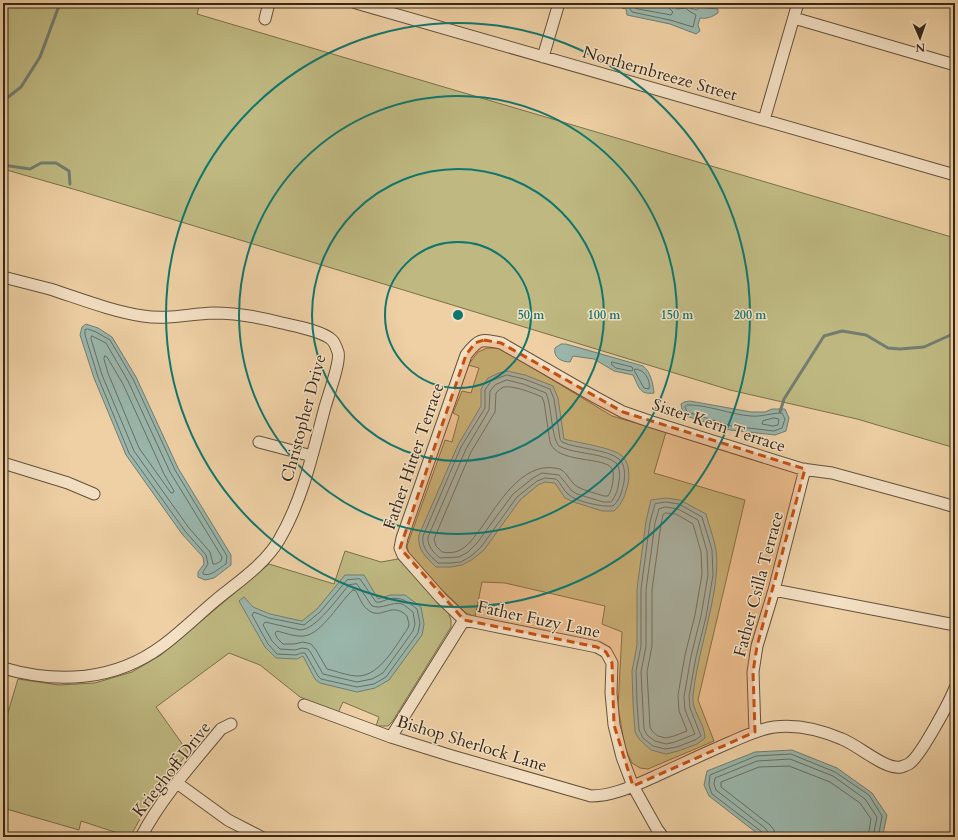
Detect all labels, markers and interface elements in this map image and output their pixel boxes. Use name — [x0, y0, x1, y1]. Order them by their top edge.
north arrow — [900, 18, 940, 58]
street label: Northernbreeze Street — [580, 40, 740, 107]
text: N — [915, 40, 925, 55]
text: 50 m — [518, 307, 545, 323]
text: 100 m — [588, 307, 621, 323]
text: 150 m — [661, 307, 694, 323]
text: 200 m — [734, 307, 767, 323]
centre of rings — [451, 308, 465, 322]
street label: Christopher Drive — [275, 352, 332, 485]
street label: Father Hitter Terrace — [378, 380, 449, 533]
street label: Sister Kern Terrace — [649, 393, 789, 458]
street label: Father Csilla Terrace — [728, 509, 789, 659]
street label: Father Fuzy Lane — [475, 595, 603, 644]
street label: Bishop Sherlock Lane — [394, 710, 550, 777]
street label: Krieghoff Drive — [127, 717, 216, 822]

